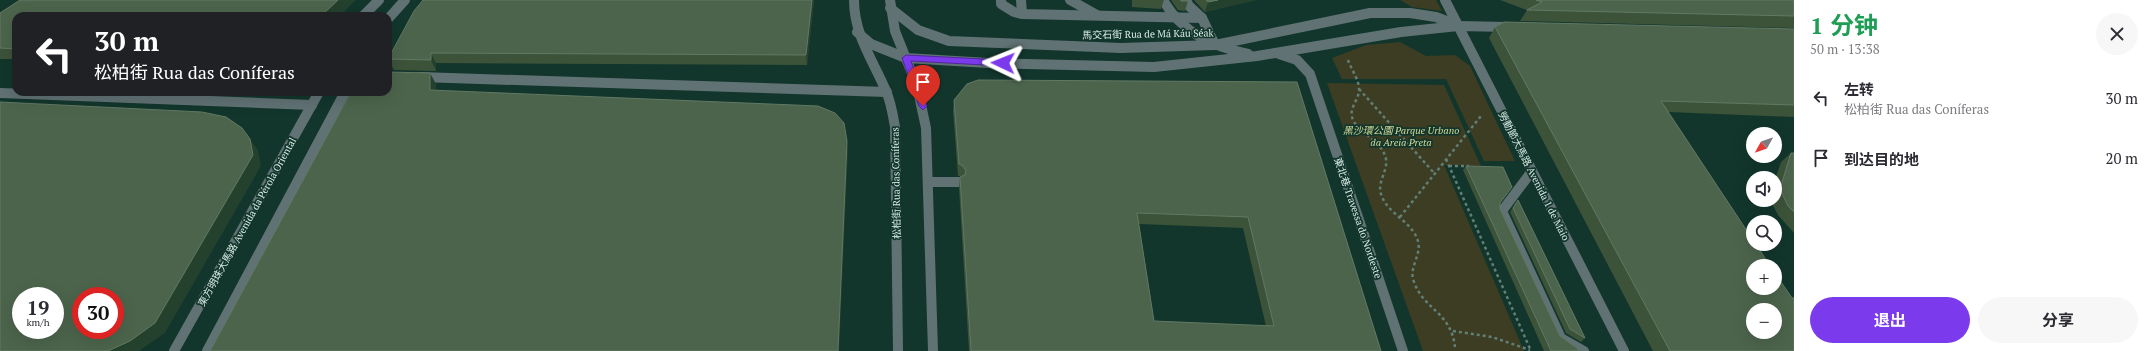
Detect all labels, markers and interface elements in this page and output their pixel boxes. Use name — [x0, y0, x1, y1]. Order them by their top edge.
text: 1 分钟 — [1810, 9, 1878, 41]
button: close — [2096, 13, 2138, 55]
text: 30 m — [94, 22, 159, 59]
street label: 馬交石街 Rua de Má Káu Séak — [1082, 26, 1215, 42]
icon: left — [28, 28, 80, 80]
text: 50 m · 13:38 — [1810, 40, 1880, 58]
position arrow — [982, 42, 1024, 84]
text: 松柏街 Rua das Coníferas — [94, 60, 295, 84]
pin — [906, 65, 940, 106]
icon: arrive — [912, 71, 934, 93]
text: 左转 — [1844, 79, 1874, 99]
icon: left — [1810, 87, 1832, 109]
text: 30 m — [2105, 88, 2138, 108]
text: 松柏街 Rua das Coníferas — [1844, 100, 1989, 118]
street label: 勞動節大馬路 Avenida 1 de Maio — [1496, 109, 1573, 243]
park label: 黑沙環公園 Parque Urbano da Areia Preta — [1343, 124, 1459, 149]
street label: 松柏街 Rua das Coníferas — [889, 127, 903, 239]
north arrow — [1746, 127, 1782, 163]
map controls — [1746, 127, 1782, 339]
street label: 東方明珠大馬路 Avenida da Pérola Oriental — [195, 135, 299, 309]
icon: arrive — [1810, 147, 1832, 169]
text: 20 m — [2105, 148, 2138, 168]
text: 到达目的地 — [1844, 149, 1919, 169]
street label: 東北巷 Travessa do Nordeste — [1331, 156, 1385, 280]
button: sound — [1746, 171, 1782, 207]
button: search — [1746, 215, 1782, 251]
button: + — [1746, 259, 1782, 295]
speed limit sign: 30 — [72, 287, 124, 339]
text: 19 — [27, 294, 49, 321]
button: 退出 — [1810, 297, 1970, 343]
button: 分享 — [1978, 297, 2138, 343]
button: − — [1746, 303, 1782, 339]
text: km/h — [26, 316, 50, 329]

